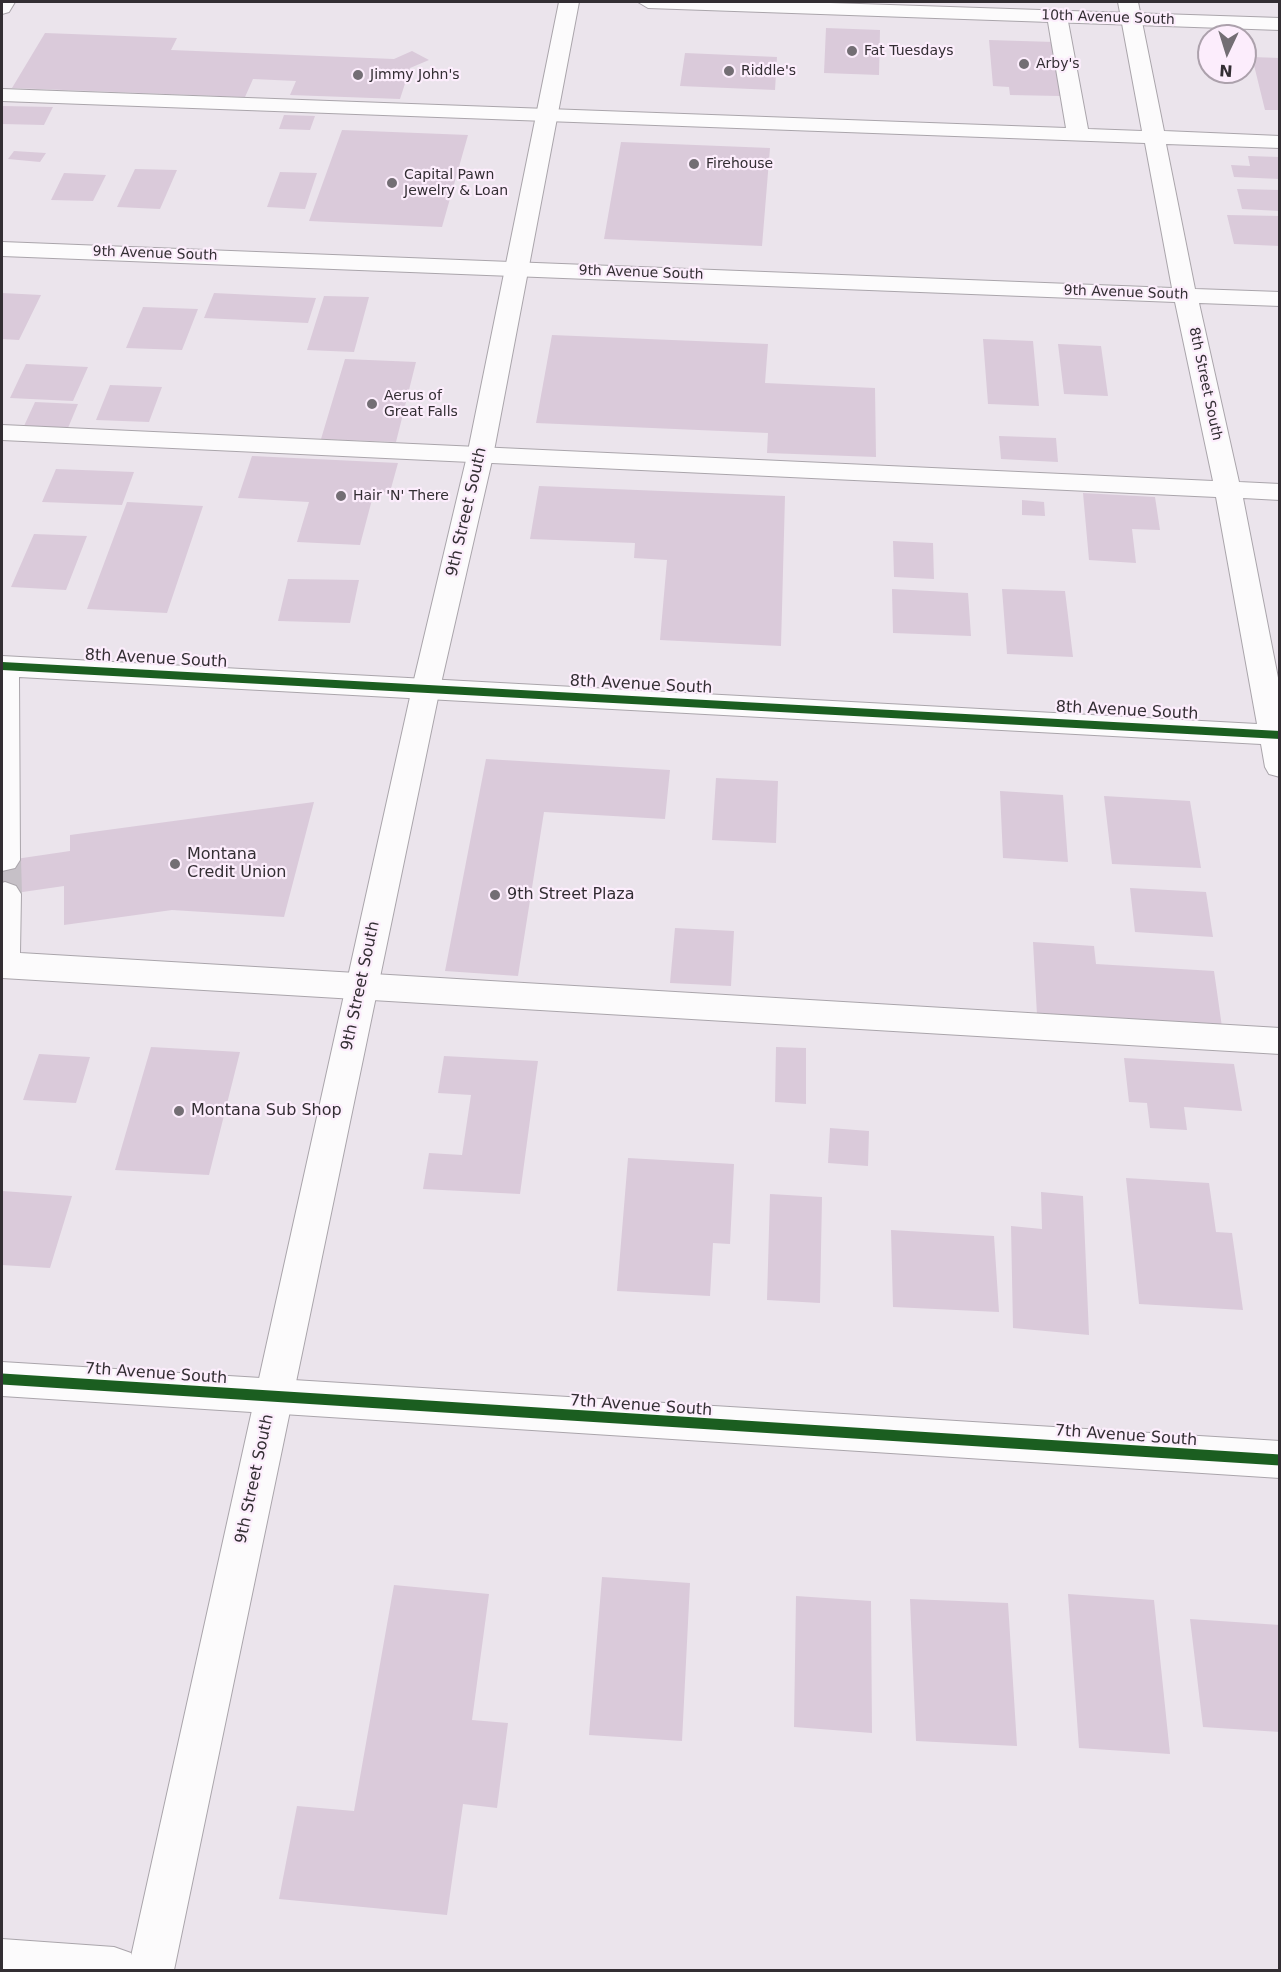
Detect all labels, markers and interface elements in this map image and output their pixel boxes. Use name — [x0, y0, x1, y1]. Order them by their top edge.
street label: 10th Avenue South — [1041, 7, 1175, 29]
north arrow — [1197, 24, 1257, 84]
place label: Fat Tuesdays — [864, 43, 954, 59]
marker: Fat Tuesdays — [845, 44, 859, 58]
place label: Arby's — [1036, 56, 1080, 72]
marker: Arby's — [1017, 57, 1031, 71]
text: N — [1219, 61, 1233, 80]
place label: Riddle's — [741, 63, 796, 79]
marker: Riddle's — [722, 64, 736, 78]
place label: Jimmy John's — [370, 67, 460, 83]
marker: Jimmy John's — [351, 68, 365, 82]
place label: Firehouse — [706, 156, 773, 172]
marker: Firehouse — [687, 157, 701, 171]
place label: Capital Pawn Jewelry & Loan — [404, 167, 508, 200]
marker: Capital Pawn Jewelry & Loan — [385, 176, 399, 190]
street label: 9th Avenue South — [92, 243, 218, 265]
street label: 9th Avenue South — [578, 262, 704, 284]
street label: 9th Avenue South — [1063, 282, 1189, 304]
street label: 8th Street South — [1185, 326, 1225, 442]
place label: Aerus of Great Falls — [384, 388, 458, 420]
marker: Aerus of Great Falls — [365, 397, 379, 411]
street label: 9th Street South — [443, 446, 491, 578]
place label: Hair 'N' There — [353, 488, 449, 504]
marker: Hair 'N' There — [334, 489, 348, 503]
street label: 8th Avenue South — [84, 646, 228, 672]
street label: 8th Avenue South — [569, 672, 713, 698]
street label: 8th Avenue South — [1055, 698, 1199, 724]
place label: Montana Credit Union — [187, 845, 286, 883]
marker: Montana Credit Union — [168, 857, 182, 871]
place label: 9th Street Plaza — [507, 885, 634, 905]
marker: 9th Street Plaza — [488, 888, 502, 902]
street label: 9th Street South — [338, 920, 384, 1052]
place label: Montana Sub Shop — [191, 1101, 342, 1121]
marker: Montana Sub Shop — [172, 1104, 186, 1118]
street label: 7th Avenue South — [84, 1359, 228, 1389]
street label: 7th Avenue South — [569, 1391, 713, 1421]
street label: 9th Street South — [232, 1413, 278, 1545]
street label: 7th Avenue South — [1054, 1421, 1198, 1451]

